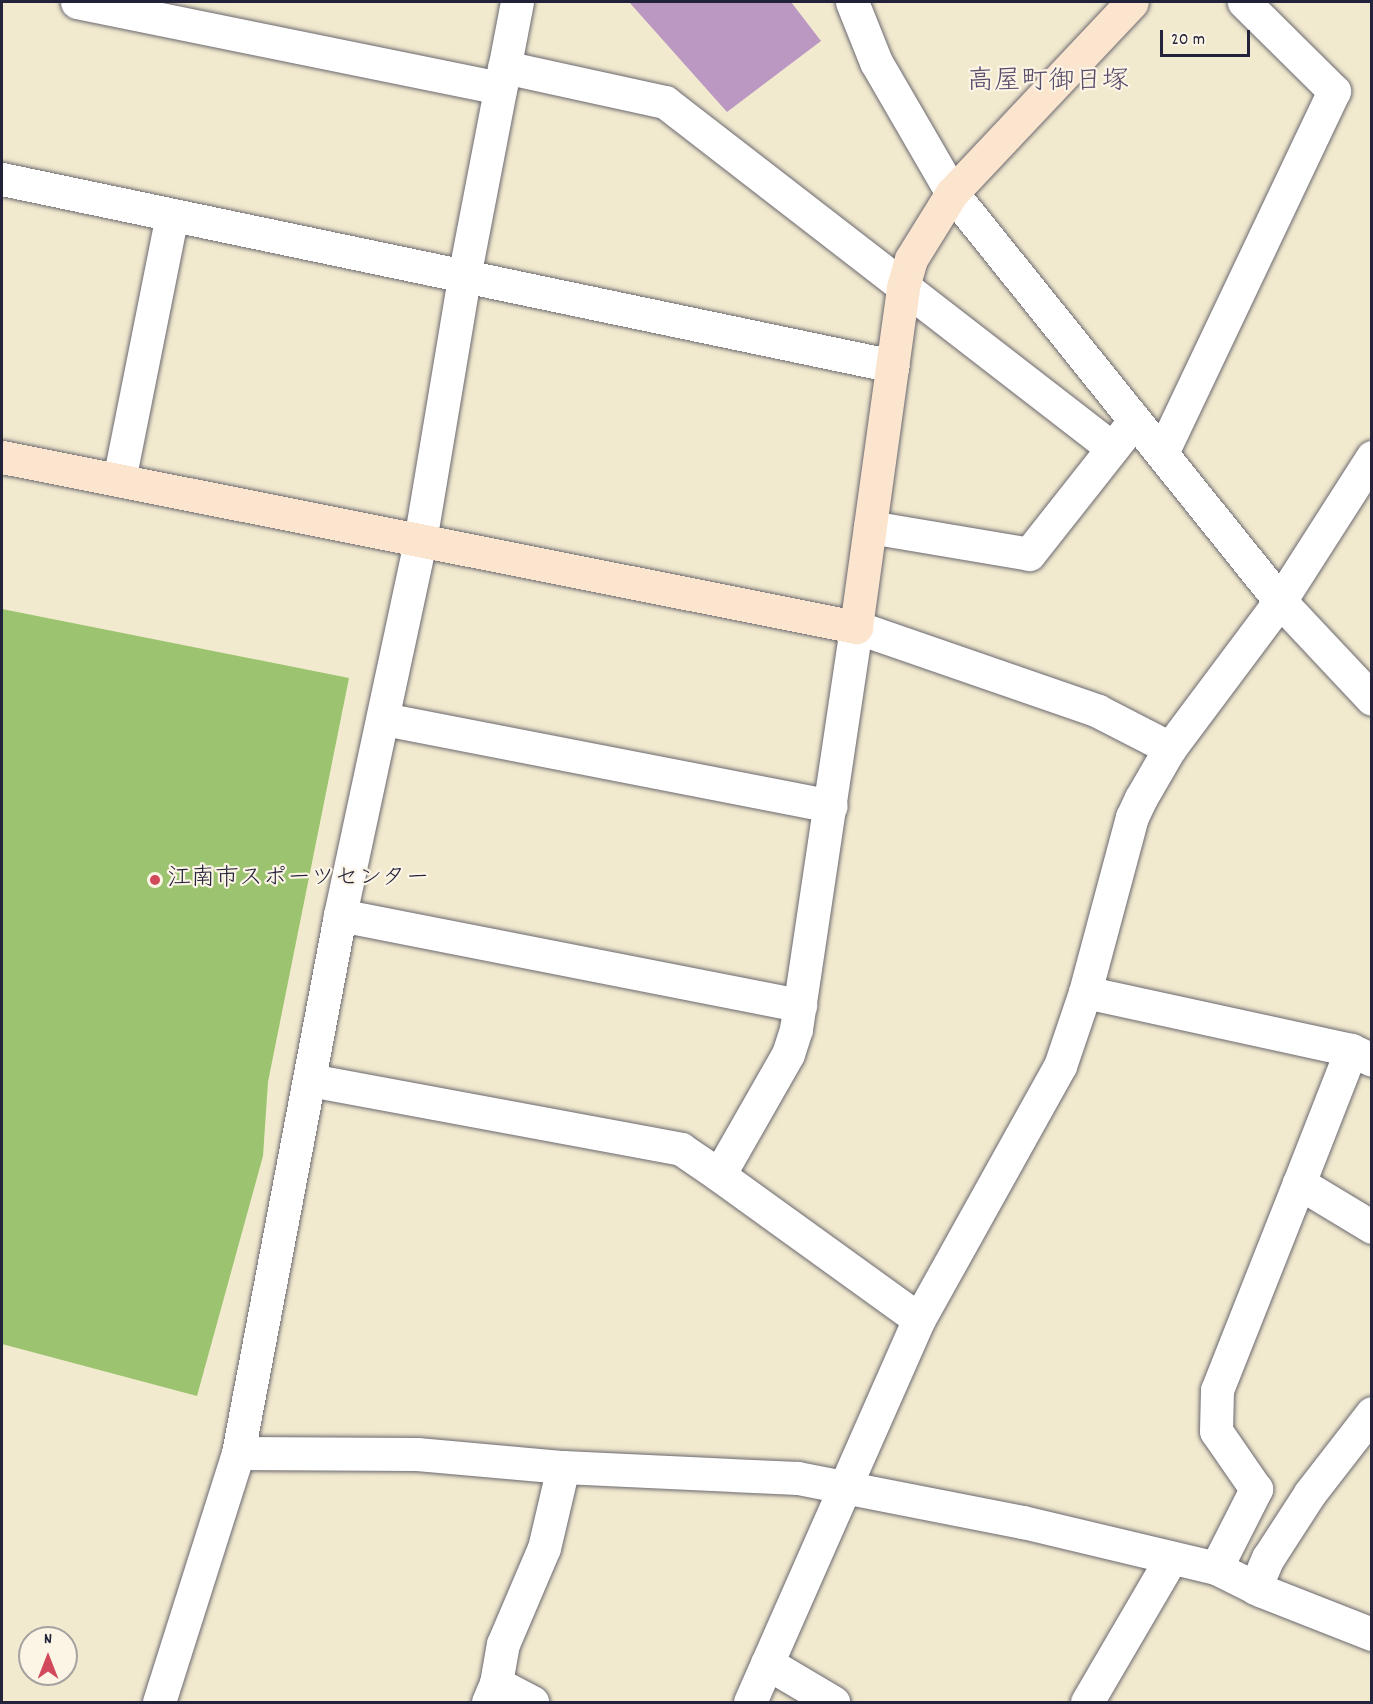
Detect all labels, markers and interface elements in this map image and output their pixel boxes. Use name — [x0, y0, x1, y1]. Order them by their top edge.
scale bar — [1163, 18, 1253, 56]
text: 20 m — [1171, 28, 1205, 53]
district label: 高屋町御日塚 — [967, 67, 1129, 99]
place label: 江南市スポーツセンター — [167, 866, 431, 894]
marker: 江南市スポーツセンター — [148, 873, 162, 887]
north arrow — [18, 1626, 78, 1686]
text: N — [44, 1628, 52, 1651]

